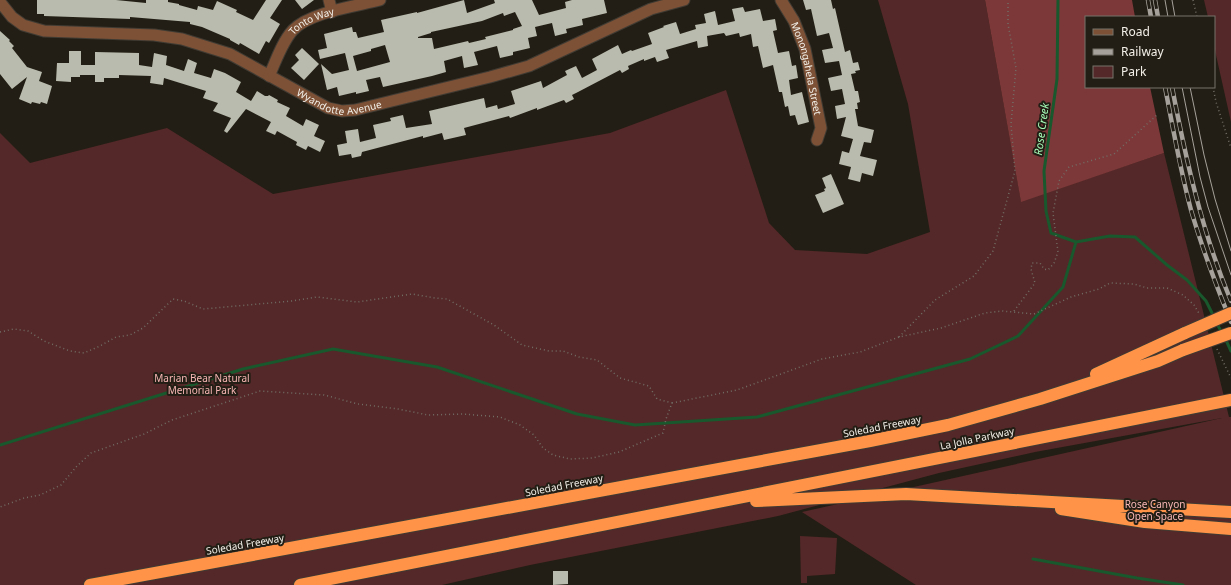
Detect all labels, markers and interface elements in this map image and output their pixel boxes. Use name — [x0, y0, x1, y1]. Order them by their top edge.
street label: Tonto Way — [285, 4, 336, 37]
legend — [1085, 16, 1215, 88]
street label: Monongahela Street — [788, 20, 825, 117]
text: Road — [1121, 23, 1150, 40]
text: Railway — [1121, 43, 1165, 60]
text: Park — [1121, 63, 1147, 80]
street label: Wyandotte Avenue — [294, 85, 383, 118]
water label: Rose Creek — [1030, 101, 1052, 156]
park label: Marian Bear Natural Memorial Park — [154, 371, 250, 397]
street label: Soledad Freeway — [842, 411, 923, 440]
street label: La Jolla Parkway — [939, 423, 1016, 453]
street label: Soledad Freeway — [524, 470, 605, 499]
park label: Rose Canyon Open Space — [1125, 497, 1185, 523]
street label: Soledad Freeway — [205, 530, 286, 558]

